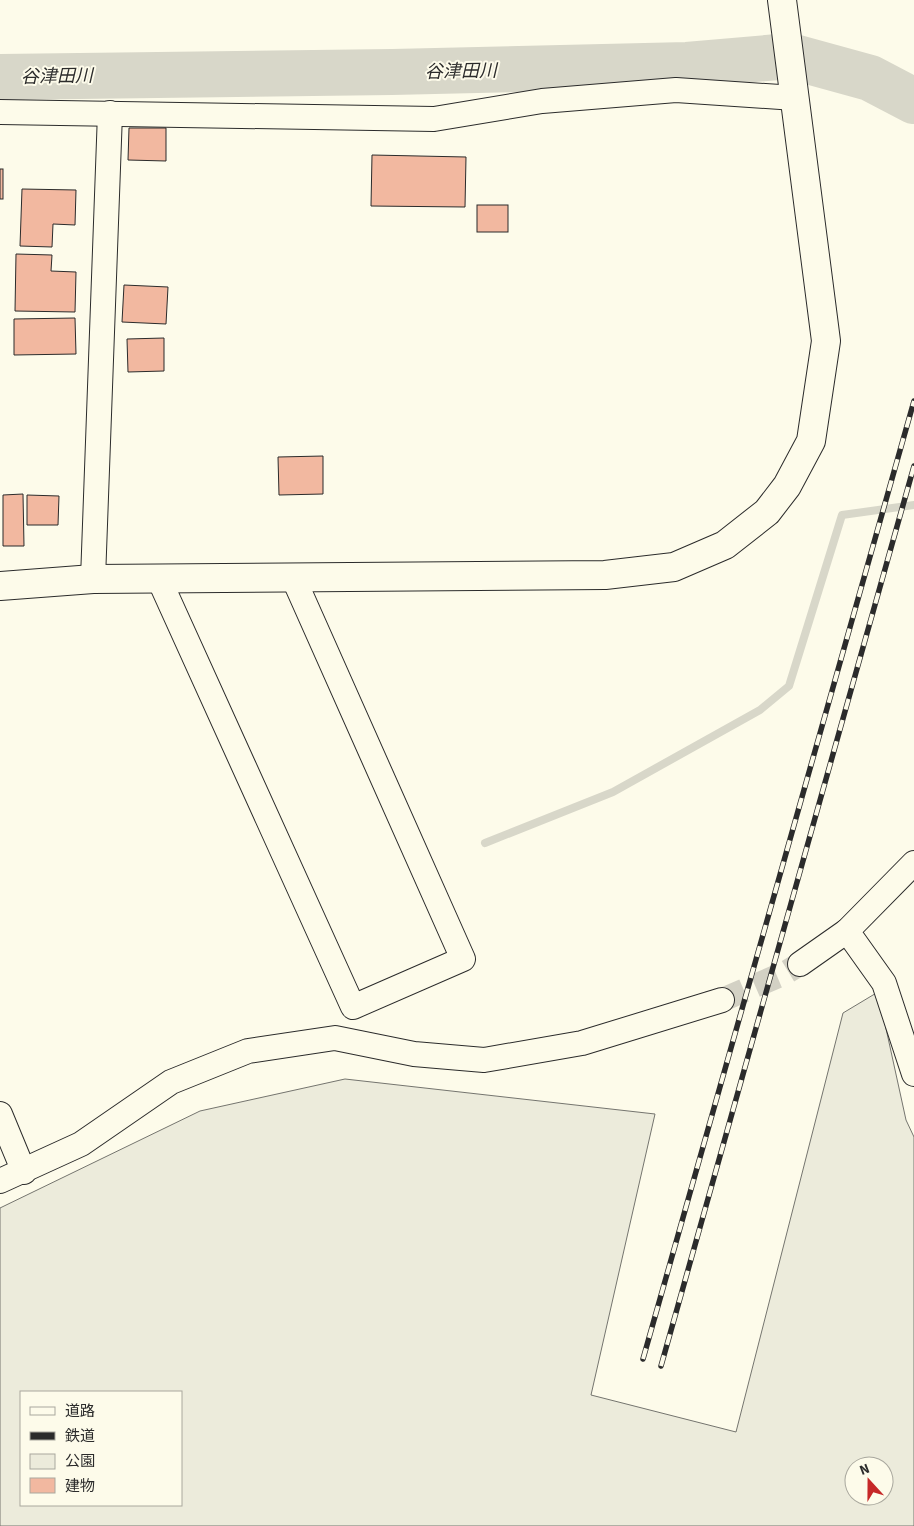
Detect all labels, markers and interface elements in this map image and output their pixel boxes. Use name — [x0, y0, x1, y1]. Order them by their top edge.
water label: 谷津田川 — [425, 58, 499, 85]
water label: 谷津田川 — [21, 63, 95, 90]
legend — [20, 1391, 182, 1506]
text: 道路 — [65, 1401, 95, 1422]
text: 鉄道 — [65, 1426, 95, 1447]
text: 公園 — [65, 1451, 95, 1472]
north arrow — [844, 1456, 894, 1506]
text: N — [857, 1459, 873, 1481]
text: 建物 — [65, 1476, 95, 1497]

